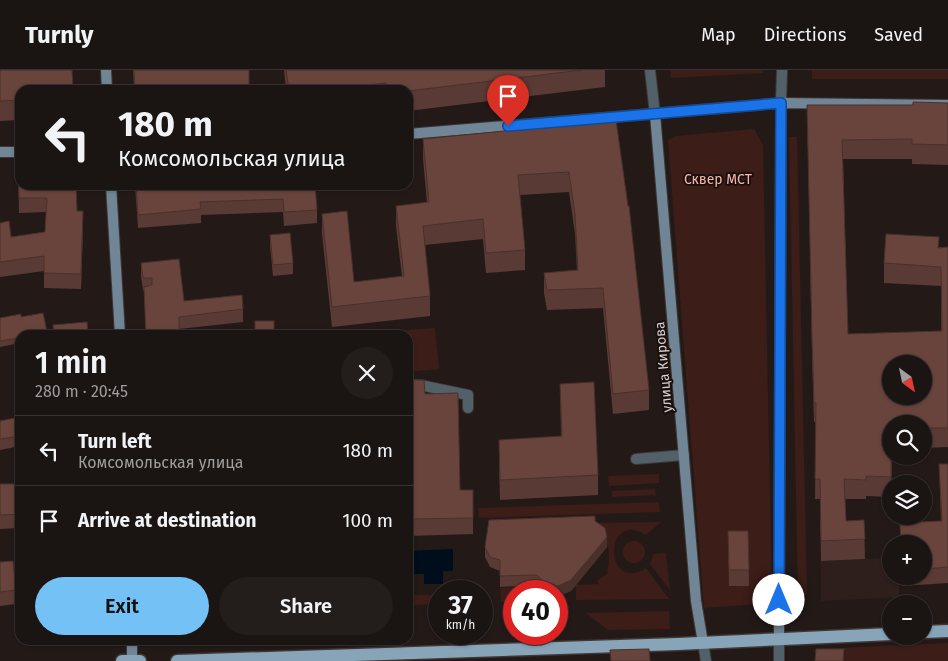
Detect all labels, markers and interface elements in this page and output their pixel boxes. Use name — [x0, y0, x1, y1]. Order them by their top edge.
text: Turnly — [25, 21, 94, 49]
text: Map — [701, 24, 736, 46]
text: Directions — [764, 24, 846, 46]
text: Saved — [874, 24, 923, 46]
pin — [487, 75, 529, 126]
icon: arrive — [494, 82, 522, 110]
text: 180 m — [118, 103, 213, 145]
icon: left — [35, 105, 100, 170]
text: Комсомольская улица — [118, 145, 345, 172]
park label: Сквер МСТ — [684, 171, 753, 188]
street label: улица Кирова — [651, 321, 676, 413]
text: 1 min — [35, 345, 107, 381]
button: close — [341, 347, 393, 399]
north arrow — [882, 355, 932, 405]
map controls — [882, 355, 932, 645]
text: 280 m · 20:45 — [35, 382, 128, 401]
button: search — [882, 415, 932, 465]
text: Turn left — [78, 430, 152, 453]
icon: left — [35, 437, 63, 465]
text: 180 m — [342, 439, 393, 462]
text: Комсомольская улица — [78, 453, 243, 472]
button: layers — [882, 475, 932, 525]
icon: arrive — [35, 507, 63, 535]
text: Arrive at destination — [78, 509, 257, 532]
text: 100 m — [342, 509, 393, 532]
button: + — [882, 535, 932, 585]
position arrow — [752, 573, 804, 625]
button: Exit — [35, 577, 209, 635]
button: Share — [219, 577, 393, 635]
speed limit sign: 40 — [503, 580, 568, 645]
text: 37 — [448, 591, 473, 621]
button: − — [882, 595, 932, 645]
text: km/h — [446, 618, 475, 632]

